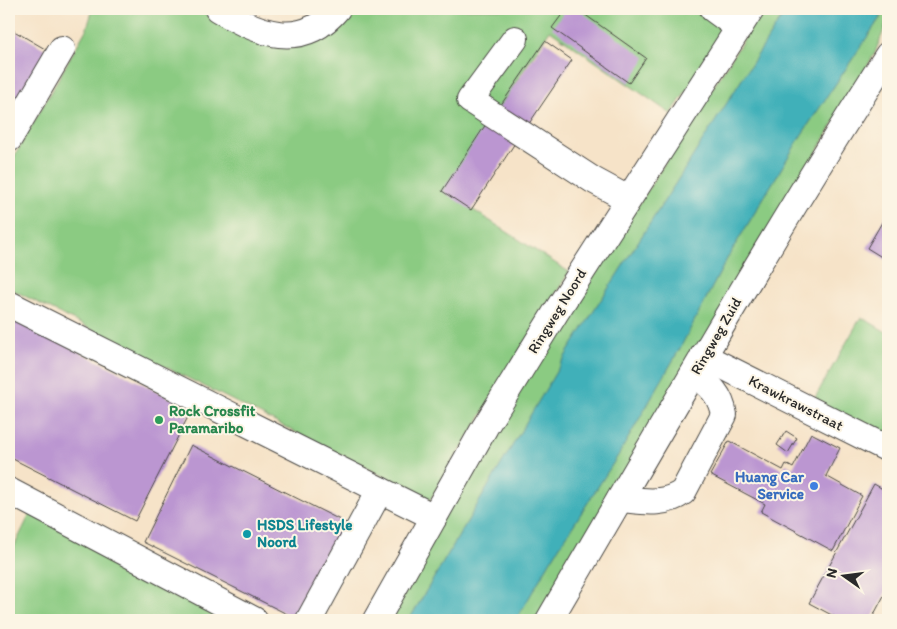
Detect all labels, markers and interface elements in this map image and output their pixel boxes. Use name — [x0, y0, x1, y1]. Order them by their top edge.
street label: Ringweg Noord — [524, 265, 590, 357]
street label: Ringweg Zuid — [687, 294, 745, 378]
street label: Krawkrawstraat — [746, 371, 847, 435]
place label: Rock Crossfit Paramaribo — [169, 402, 256, 437]
marker: Rock Crossfit Paramaribo — [153, 414, 165, 426]
place label: Huang Car Service — [735, 468, 805, 503]
marker: Huang Car Service — [808, 480, 820, 492]
place label: HSDS Lifestyle Noord — [257, 516, 353, 551]
marker: HSDS Lifestyle Noord — [241, 528, 253, 540]
north arrow — [820, 552, 870, 602]
text: N — [822, 566, 841, 580]

